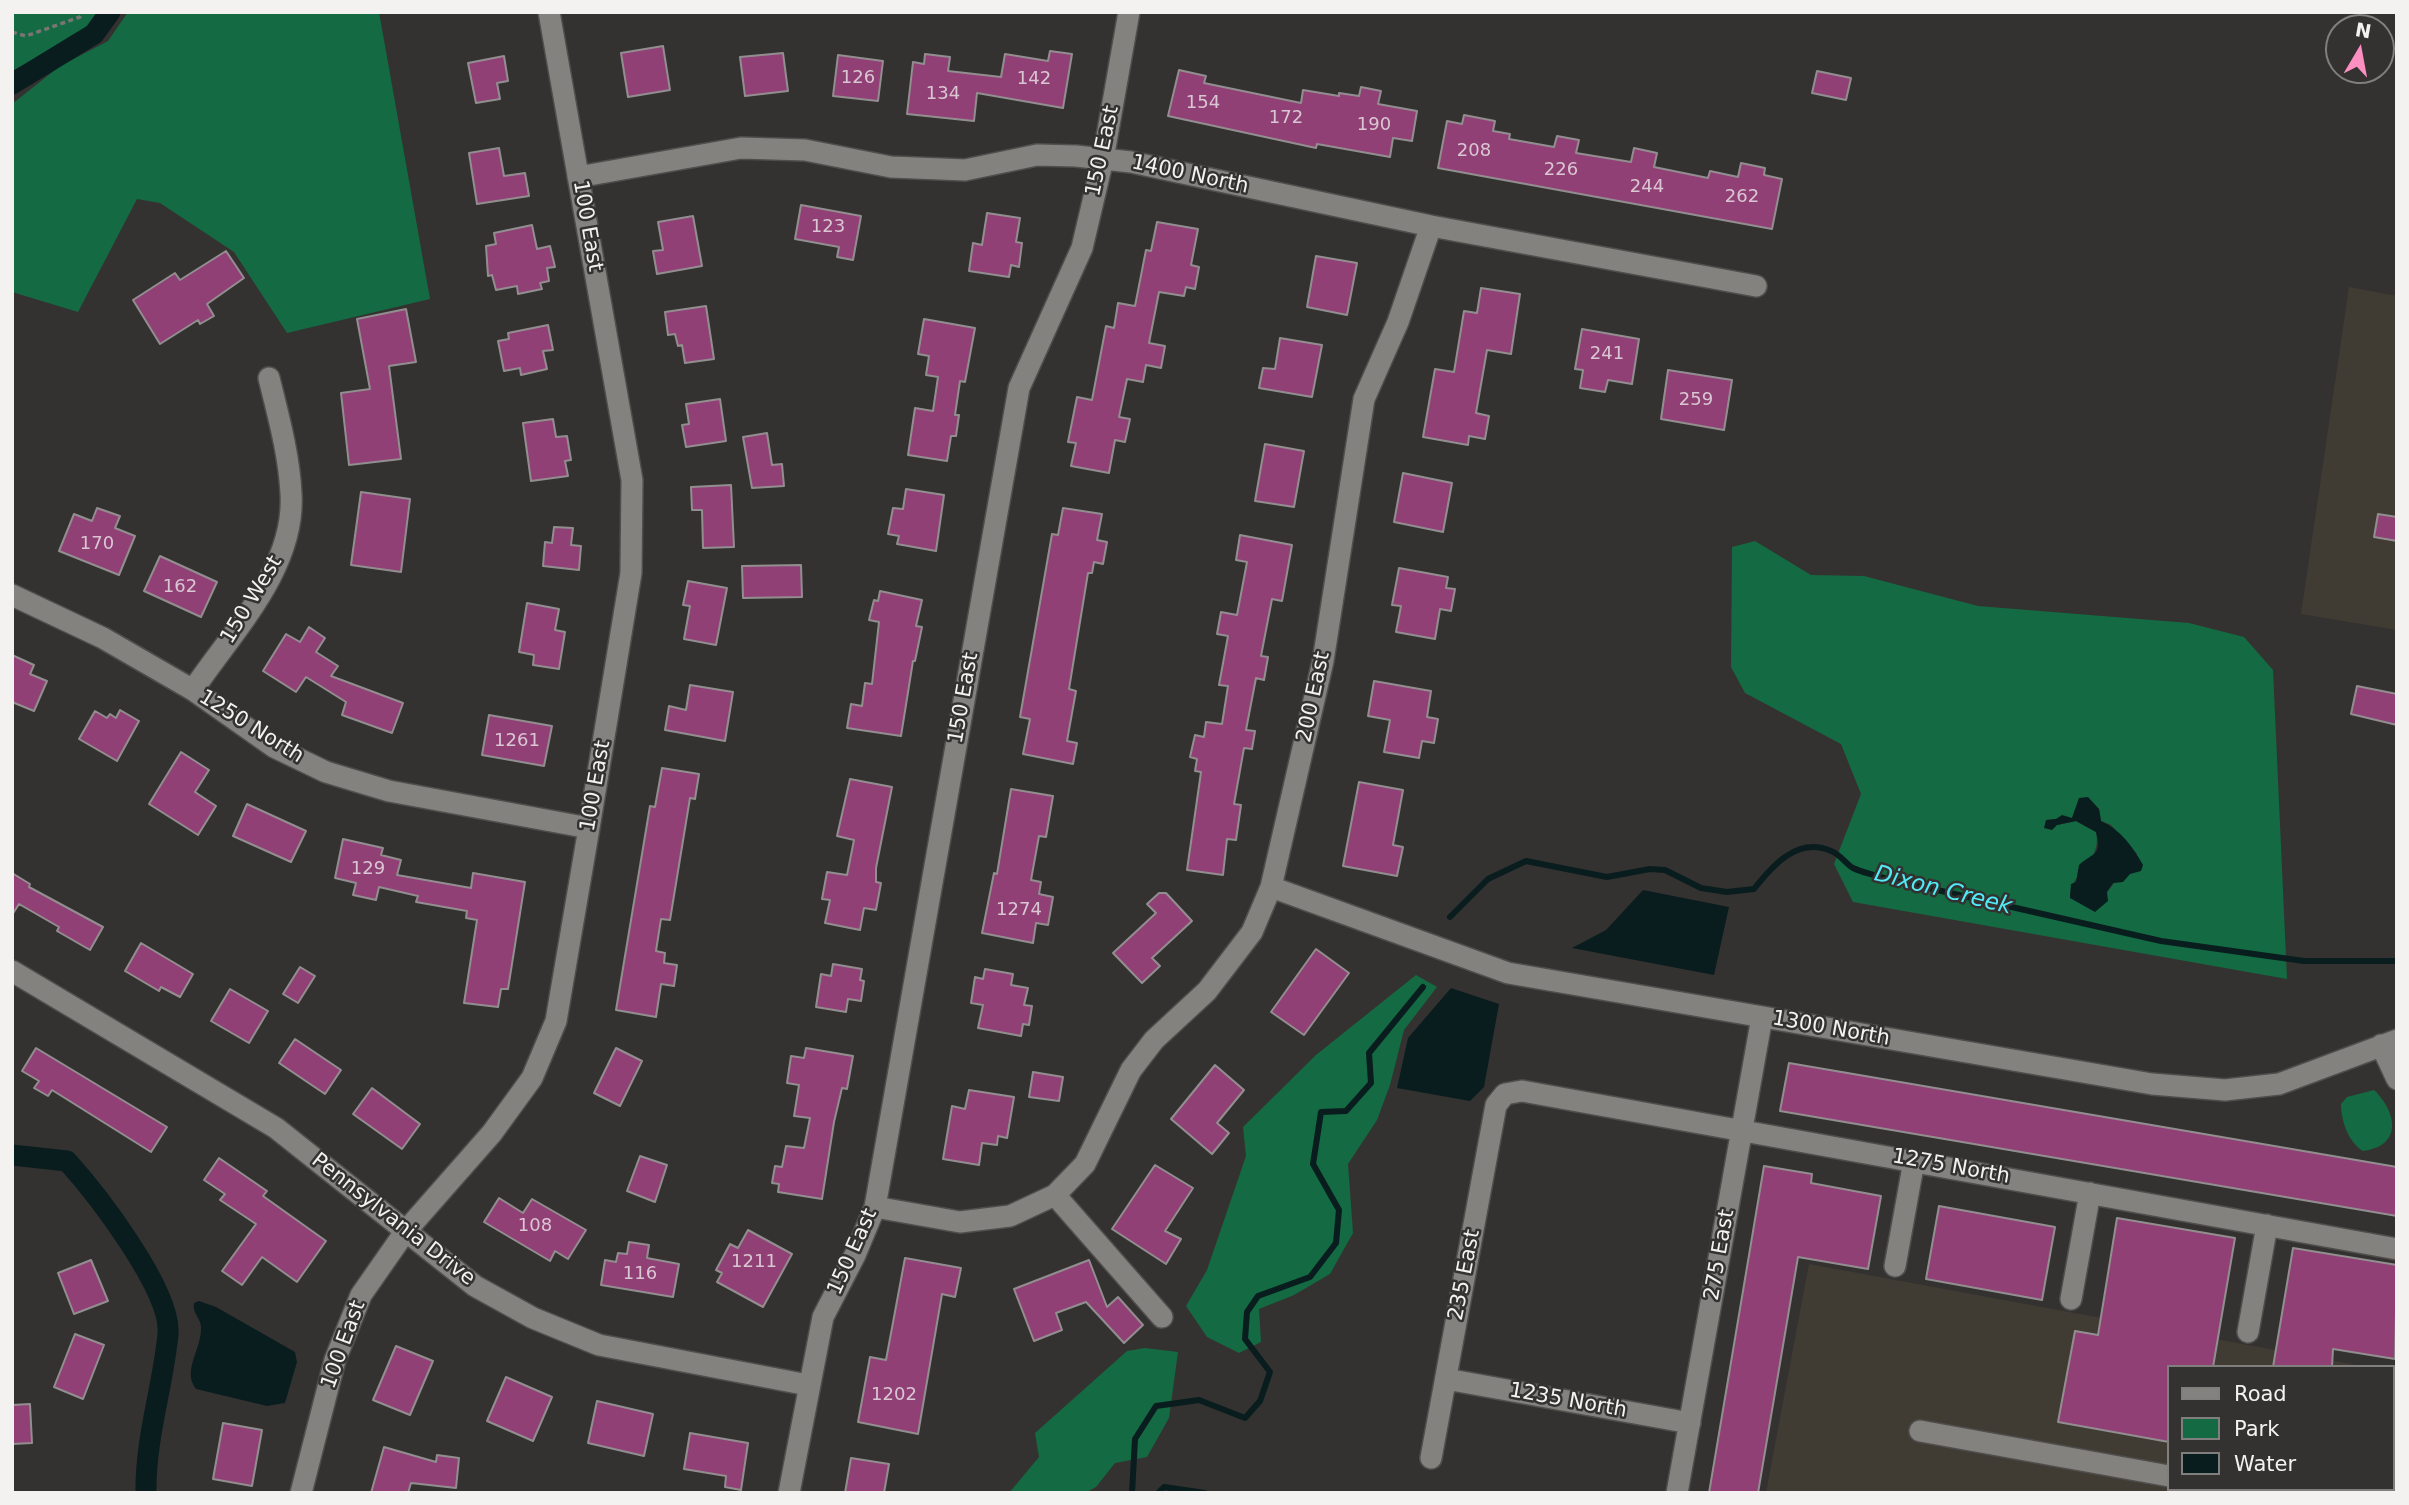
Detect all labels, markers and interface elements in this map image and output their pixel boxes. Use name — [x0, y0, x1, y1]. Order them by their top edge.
north arrow — [2325, 14, 2395, 84]
text: N — [2354, 18, 2373, 43]
house number: 126 — [841, 67, 875, 89]
house number: 142 — [1017, 68, 1051, 90]
house number: 134 — [926, 83, 960, 105]
house number: 154 — [1186, 92, 1220, 114]
street label: 150 East — [1081, 103, 1125, 199]
house number: 172 — [1269, 107, 1303, 129]
house number: 190 — [1357, 114, 1391, 136]
house number: 208 — [1457, 140, 1491, 162]
street label: 1400 North — [1129, 150, 1251, 200]
house number: 226 — [1544, 159, 1578, 181]
house number: 244 — [1630, 176, 1664, 198]
street label: 100 East — [567, 178, 607, 274]
house number: 262 — [1725, 186, 1759, 208]
house number: 123 — [811, 216, 845, 238]
house number: 241 — [1590, 343, 1624, 365]
house number: 259 — [1679, 389, 1713, 411]
house number: 170 — [80, 533, 114, 555]
street label: 150 West — [216, 551, 288, 649]
house number: 162 — [163, 576, 197, 598]
street label: 200 East — [1292, 649, 1336, 745]
street label: 150 East — [944, 650, 984, 746]
street label: 1250 North — [194, 685, 308, 769]
house number: 1261 — [494, 730, 540, 752]
street label: 100 East — [576, 738, 616, 834]
house number: 129 — [351, 858, 385, 880]
water label: Dixon Creek — [1871, 861, 2015, 921]
house number: 1274 — [996, 899, 1042, 921]
street label: 1300 North — [1770, 1006, 1892, 1052]
street label: 1275 North — [1890, 1144, 2012, 1190]
street label: Pennsylvania Drive — [306, 1148, 480, 1292]
street label: 150 East — [823, 1205, 883, 1299]
street label: 275 East — [1700, 1207, 1740, 1303]
house number: 108 — [518, 1215, 552, 1237]
street label: 235 East — [1444, 1227, 1486, 1323]
house number: 1211 — [731, 1251, 777, 1273]
house number: 116 — [623, 1263, 657, 1285]
street label: 100 East — [316, 1297, 372, 1393]
legend — [2168, 1365, 2395, 1491]
street label: 1235 North — [1507, 1378, 1629, 1424]
text: Road — [2234, 1382, 2287, 1406]
house number: 1202 — [871, 1384, 917, 1406]
text: Park — [2234, 1417, 2279, 1441]
text: Water — [2234, 1452, 2296, 1476]

